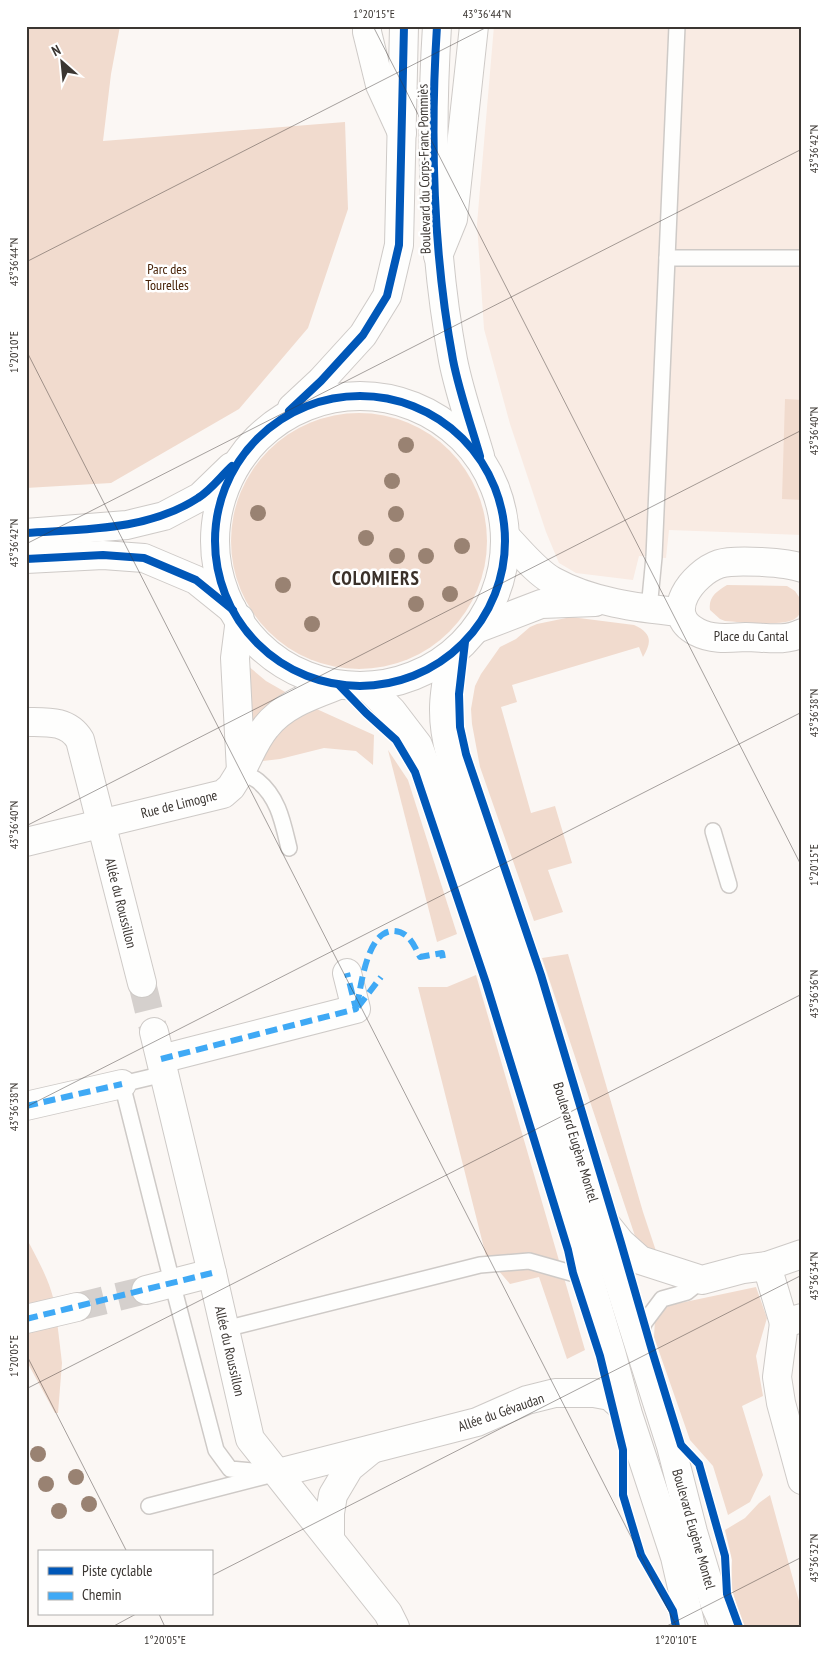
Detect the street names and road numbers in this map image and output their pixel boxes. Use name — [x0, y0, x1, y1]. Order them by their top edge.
street label: Boulevard du Corps-Franc Pommiès — [414, 84, 434, 254]
street label: Place du Cantal — [714, 627, 789, 645]
street label: Rue de Limogne — [139, 786, 219, 822]
street label: Allée du Roussillon — [101, 856, 141, 950]
street label: Boulevard Eugène Montel — [549, 1080, 603, 1205]
street label: Allée du Roussillon — [211, 1304, 249, 1398]
street label: Allée du Gévaudan — [456, 1389, 546, 1435]
street label: Boulevard Eugène Montel — [668, 1467, 720, 1592]

